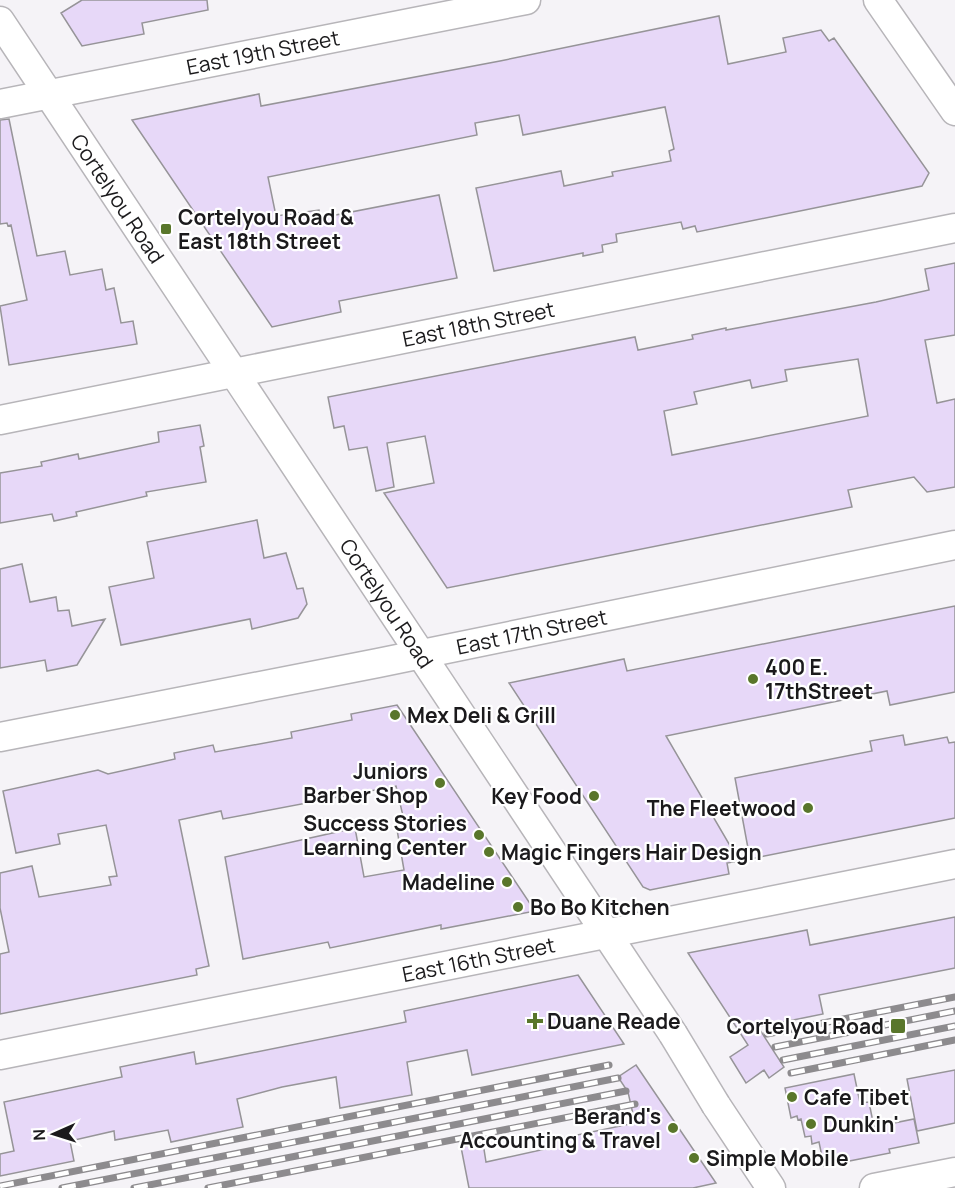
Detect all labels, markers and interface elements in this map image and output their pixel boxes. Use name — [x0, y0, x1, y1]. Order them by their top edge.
street label: East 19th Street — [184, 23, 342, 81]
street label: Cortelyou Road — [65, 128, 171, 269]
place label: Cortelyou Road & East 18th Street — [178, 203, 354, 255]
marker: Cortelyou Road & East 18th Street — [159, 222, 173, 236]
street label: East 18th Street — [400, 295, 557, 353]
street label: Cortelyou Road — [334, 533, 440, 673]
street label: East 17th Street — [454, 603, 609, 661]
place label: 400 E. 17thStreet — [765, 653, 873, 705]
marker: 400 E. 17thStreet — [746, 672, 760, 686]
place label: Mex Deli & Grill — [407, 701, 556, 729]
marker: Mex Deli & Grill — [388, 708, 402, 722]
place label: Juniors Barber Shop — [303, 757, 428, 809]
marker: Juniors Barber Shop — [433, 776, 447, 790]
place label: Key Food — [491, 782, 582, 810]
marker: Key Food — [587, 789, 601, 803]
place label: The Fleetwood — [647, 794, 796, 822]
marker: The Fleetwood — [801, 801, 815, 815]
place label: Success Stories Learning Center — [303, 809, 467, 861]
marker: Success Stories Learning Center — [472, 828, 486, 842]
place label: Magic Fingers Hair Design — [501, 838, 762, 866]
marker: Magic Fingers Hair Design — [482, 845, 496, 859]
place label: Madeline — [402, 868, 495, 896]
marker: Madeline — [500, 875, 514, 889]
place label: Bo Bo Kitchen — [530, 893, 670, 921]
marker: Bo Bo Kitchen — [511, 900, 525, 914]
street label: East 16th Street — [400, 930, 557, 988]
place label: Duane Reade — [547, 1007, 681, 1035]
place label: Cortelyou Road — [727, 1012, 884, 1040]
marker: Duane Reade — [528, 1014, 542, 1028]
marker: Cortelyou Road — [889, 1017, 907, 1035]
place label: Cafe Tibet — [804, 1083, 909, 1111]
marker: Cafe Tibet — [785, 1090, 799, 1104]
place label: Berand's Accounting & Travel — [459, 1102, 661, 1154]
north arrow — [24, 1104, 84, 1164]
place label: Dunkin' — [823, 1110, 899, 1138]
marker: Dunkin' — [804, 1117, 818, 1131]
marker: Berand's Accounting & Travel — [666, 1121, 680, 1135]
text: N — [28, 1128, 50, 1141]
place label: Simple Mobile — [706, 1144, 849, 1172]
marker: Simple Mobile — [687, 1151, 701, 1165]

